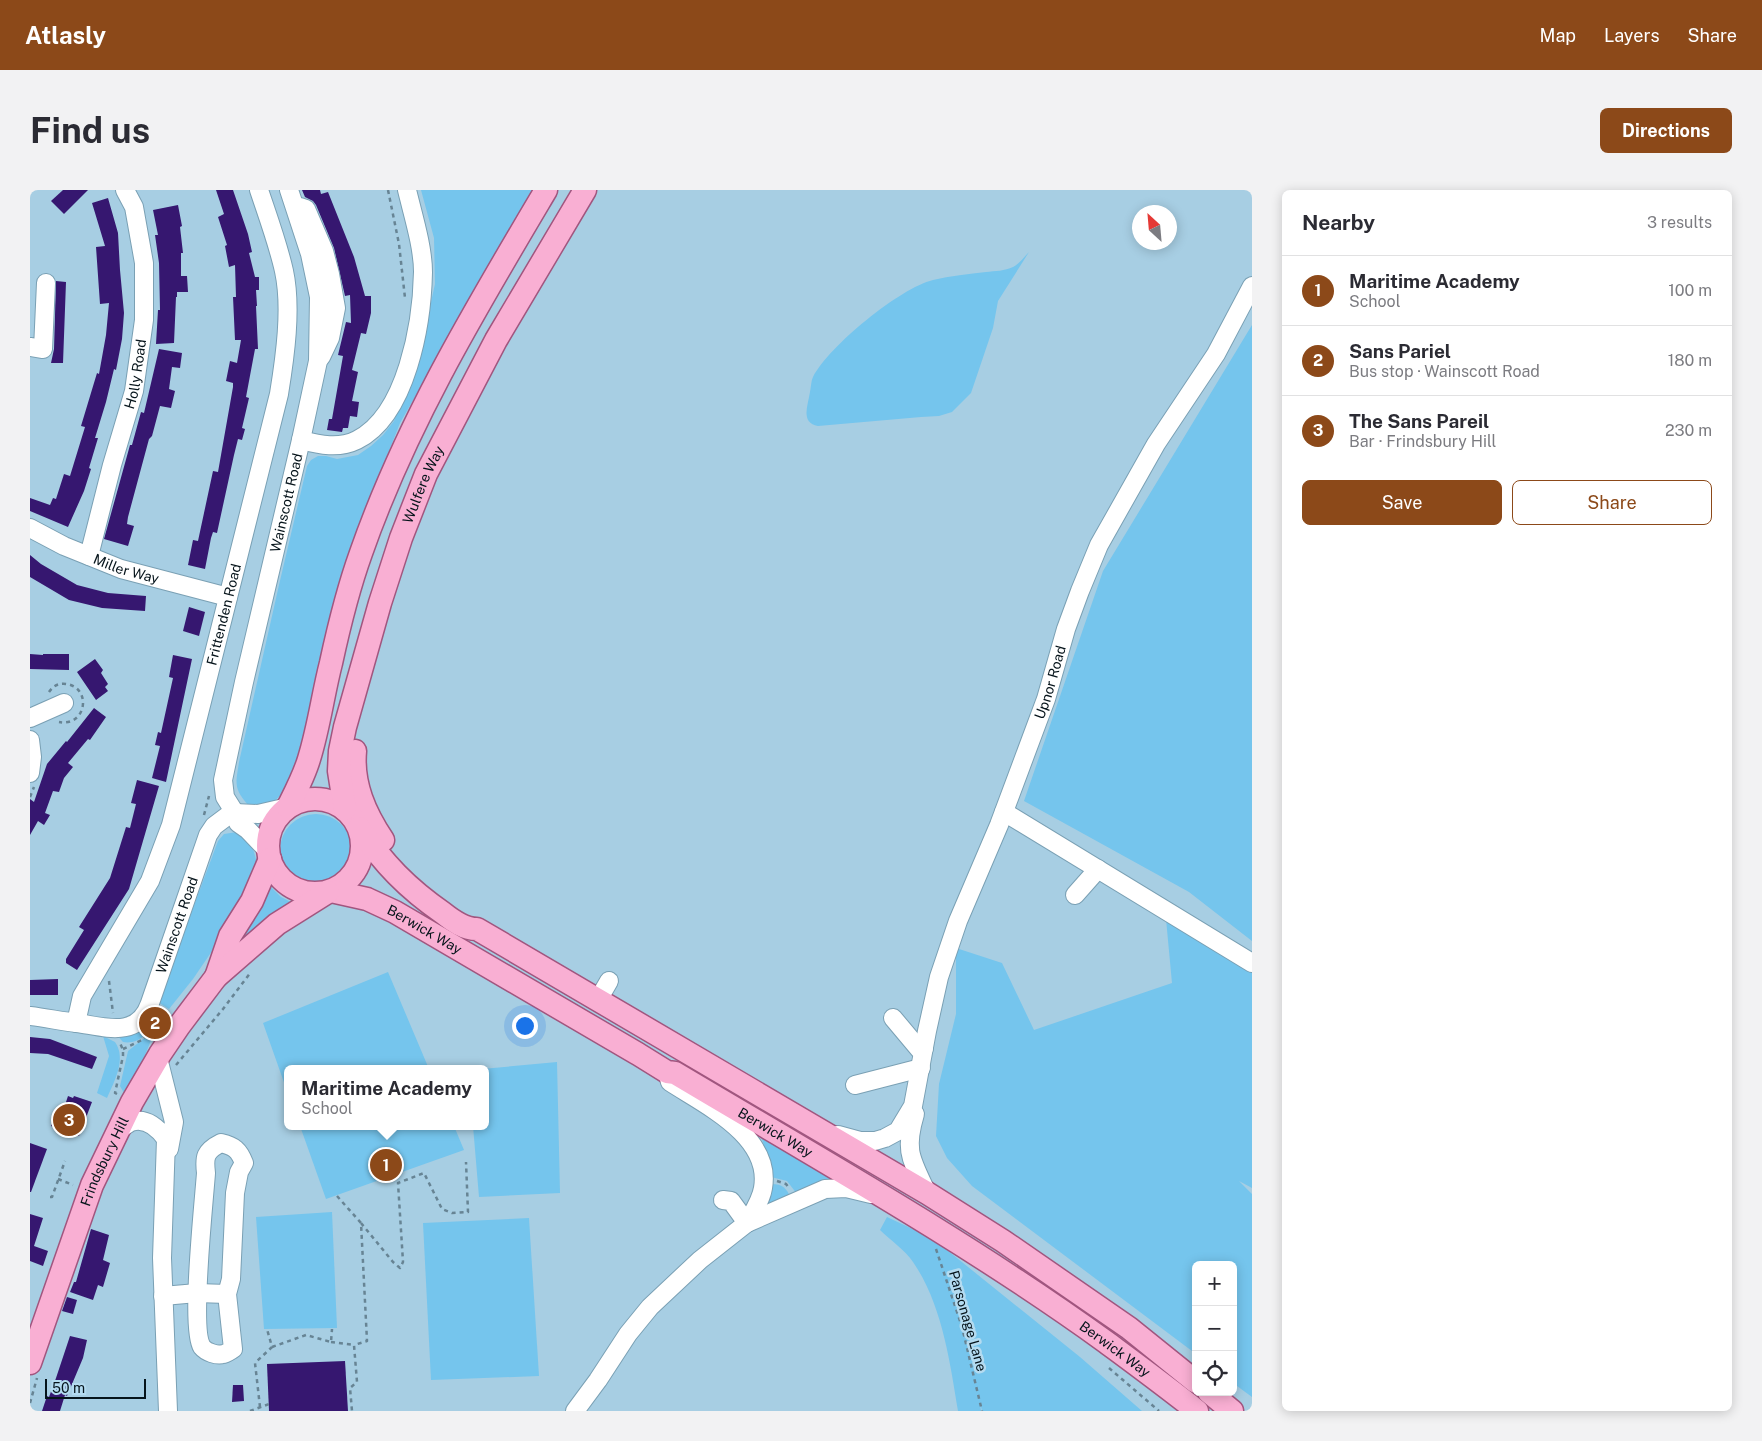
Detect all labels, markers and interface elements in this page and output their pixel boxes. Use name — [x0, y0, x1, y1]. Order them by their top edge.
text: Atlasly — [25, 21, 106, 49]
text: Map — [1540, 25, 1576, 46]
text: Layers — [1604, 25, 1660, 46]
text: Share — [1688, 25, 1737, 46]
button: Directions — [1600, 108, 1732, 153]
text: Find us — [30, 110, 150, 151]
north arrow — [1132, 205, 1177, 250]
text: Nearby — [1302, 210, 1375, 235]
text: 3 results — [1647, 213, 1712, 232]
text: Maritime Academy — [1349, 270, 1520, 292]
text: 1 — [1315, 281, 1321, 300]
text: 100 m — [1668, 281, 1712, 300]
text: School — [1349, 292, 1400, 311]
street label: Holly Road — [121, 338, 149, 411]
text: Sans Pariel — [1349, 340, 1451, 362]
text: 2 — [1313, 351, 1323, 370]
text: 180 m — [1668, 351, 1712, 370]
text: Bus stop · Wainscott Road — [1349, 362, 1540, 381]
text: The Sans Pareil — [1349, 410, 1489, 432]
text: 3 — [1313, 421, 1323, 440]
text: 230 m — [1665, 421, 1712, 440]
text: Bar · Frindsbury Hill — [1349, 432, 1496, 451]
street label: Wulfere Way — [399, 443, 447, 526]
street label: Wainscott Road — [267, 452, 306, 554]
button: Save — [1302, 480, 1502, 525]
button: Share — [1512, 480, 1712, 525]
street label: Miller Way — [91, 551, 161, 587]
street label: Frittenden Road — [203, 562, 244, 667]
street label: Upnor Road — [1031, 644, 1069, 721]
street label: Wainscott Road — [153, 875, 201, 976]
street label: Berwick Way — [385, 902, 465, 958]
pin: 2 — [139, 1004, 171, 1042]
your location — [512, 1013, 538, 1039]
popup — [284, 1065, 489, 1130]
text: Maritime Academy — [301, 1077, 472, 1099]
text: School — [301, 1099, 353, 1118]
pin: 3 — [53, 1101, 85, 1139]
street label: Berwick Way — [735, 1104, 816, 1161]
street label: Frindsbury Hill — [77, 1114, 132, 1208]
pin: 1 — [370, 1146, 402, 1184]
map controls — [1192, 1261, 1237, 1396]
button: + — [1192, 1261, 1237, 1306]
street label: Parsonage Lane — [946, 1269, 990, 1373]
button: − — [1192, 1306, 1237, 1351]
street label: Berwick Way — [1077, 1318, 1154, 1380]
button: locate — [1192, 1351, 1237, 1396]
scale bar — [45, 1376, 146, 1399]
text: 50 m — [52, 1380, 85, 1396]

